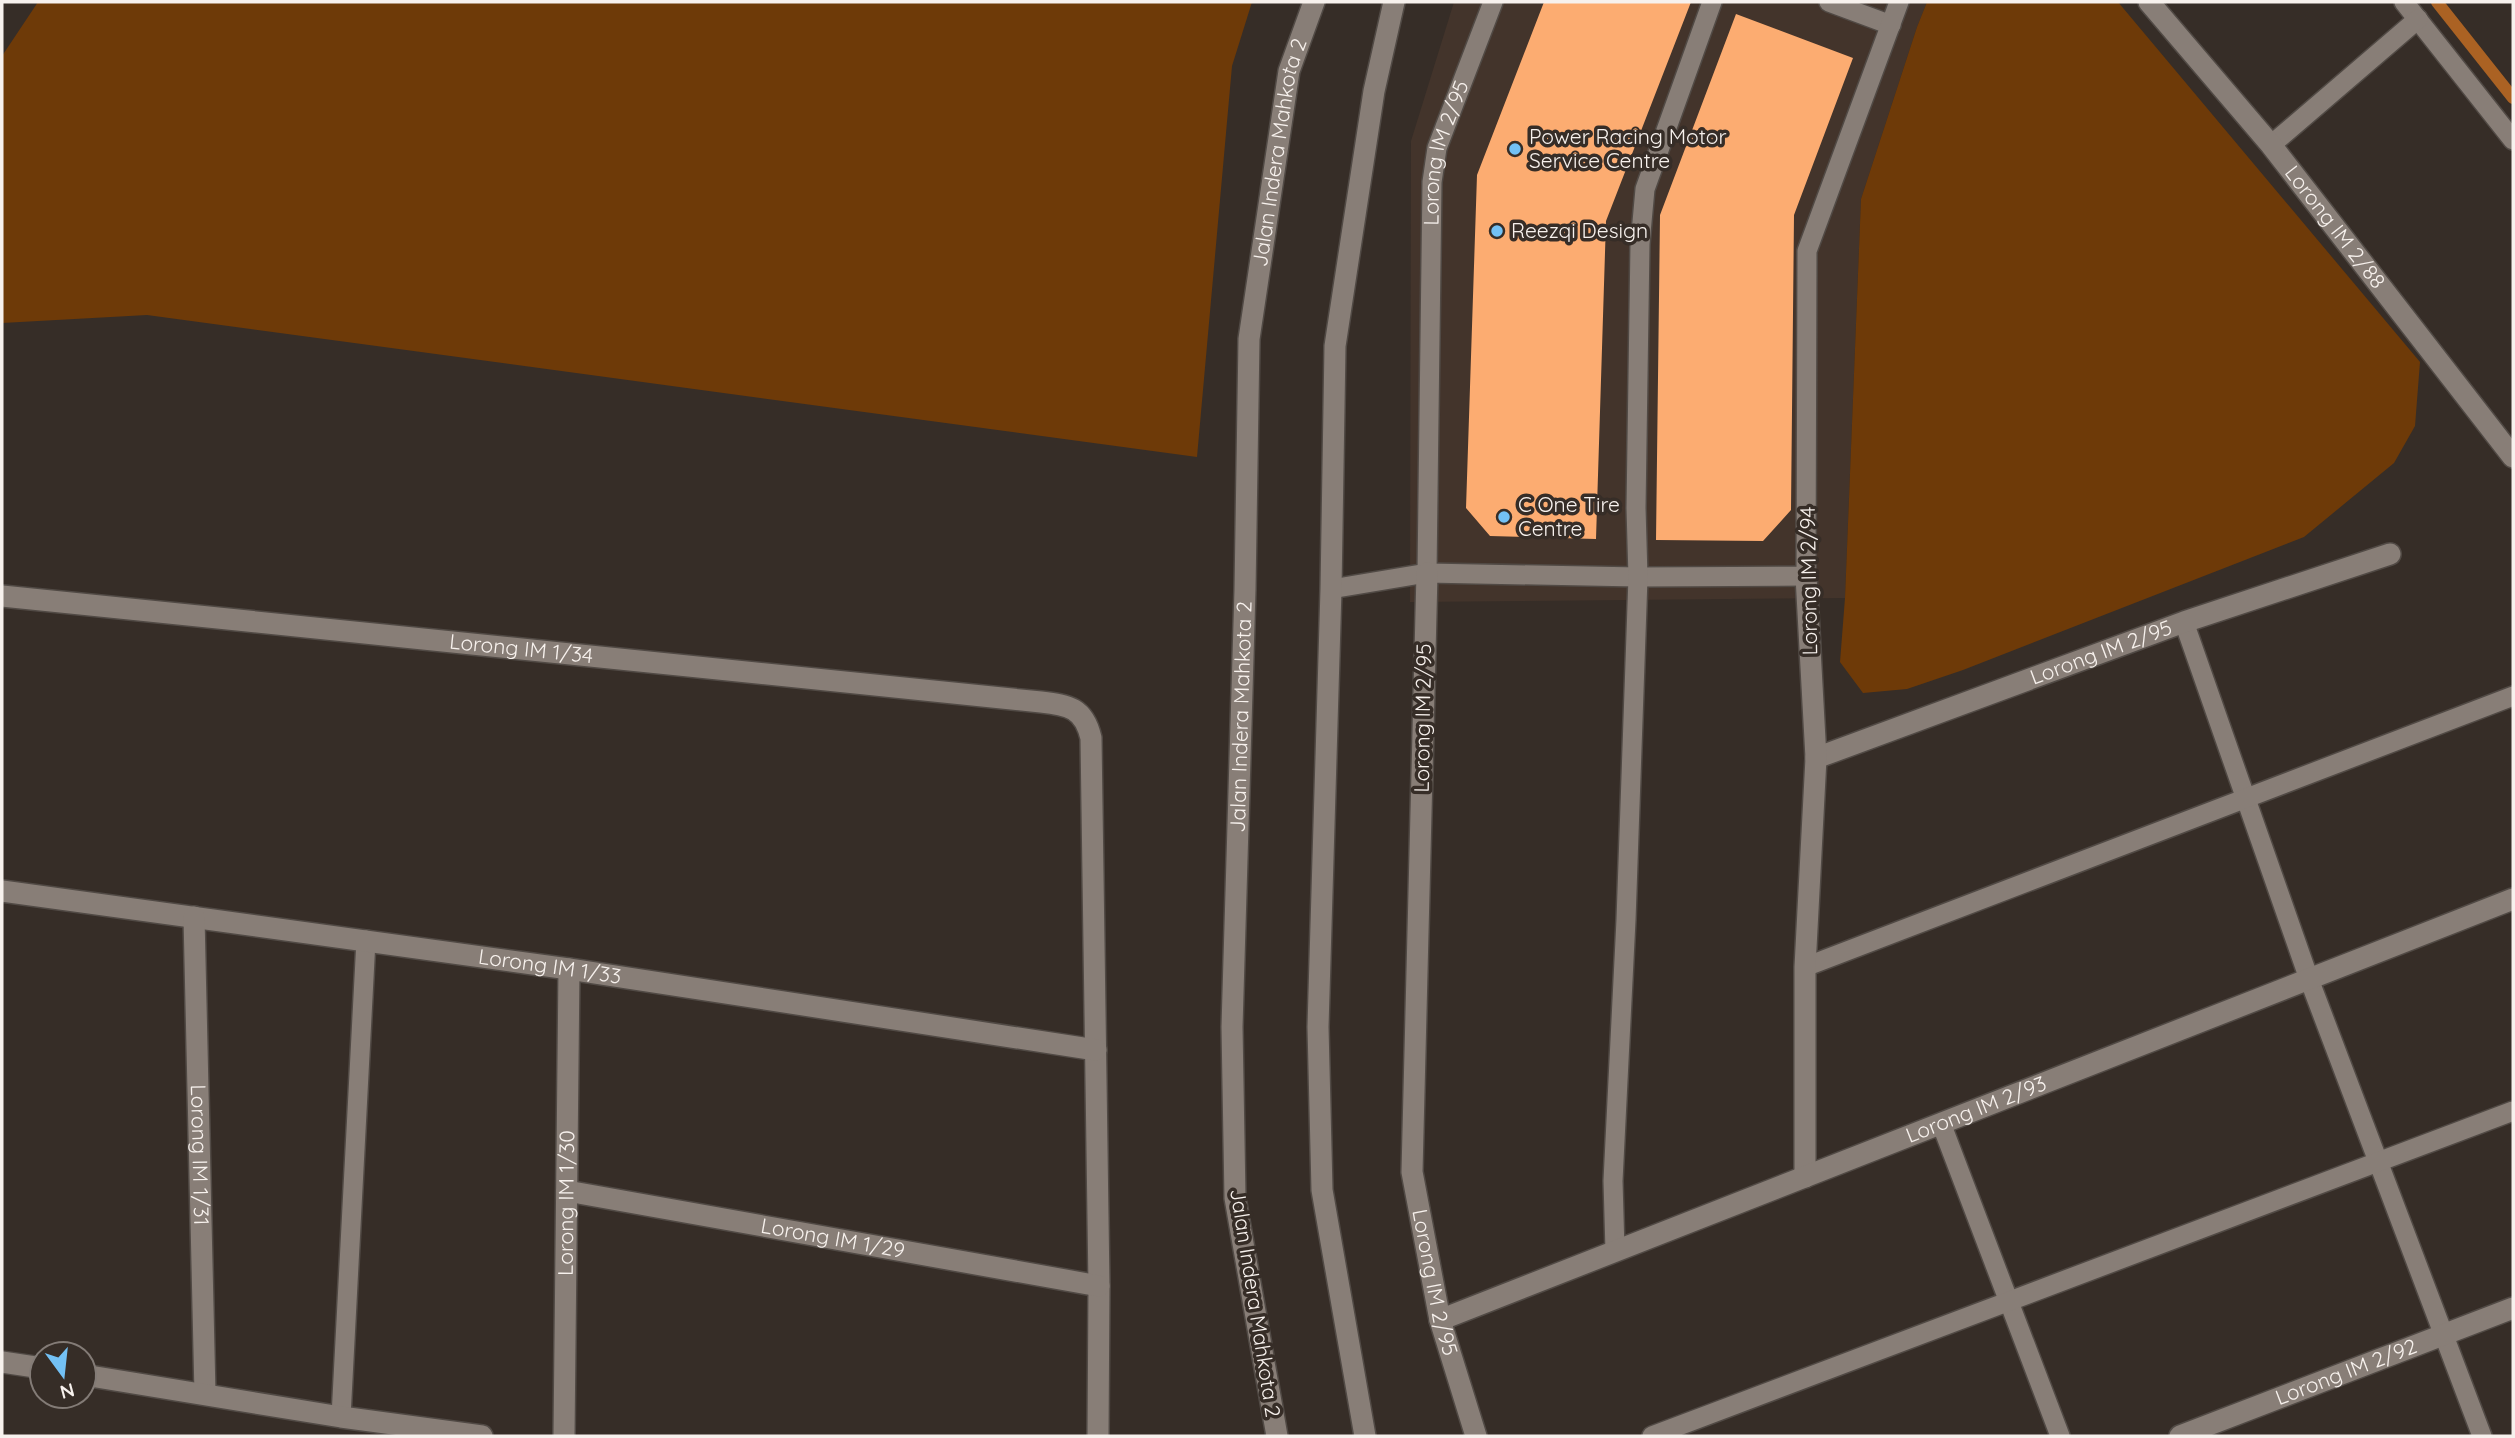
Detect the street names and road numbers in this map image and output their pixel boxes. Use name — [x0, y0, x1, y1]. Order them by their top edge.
street label: Jalan Indera Mahkota 2 — [1246, 35, 1312, 268]
street label: Lorong IM 2/95 — [1417, 76, 1474, 226]
street label: Lorong IM 2/88 — [2280, 160, 2391, 293]
street label: Lorong IM 2/94 — [1794, 506, 1822, 656]
street label: Jalan Indera Mahkota 2 — [1224, 601, 1257, 833]
street label: Lorong IM 2/95 — [2026, 614, 2175, 690]
street label: Lorong IM 1/34 — [448, 628, 595, 668]
street label: Lorong IM 2/95 — [1408, 643, 1436, 793]
street label: Lorong IM 1/33 — [477, 943, 623, 989]
street label: Lorong IM 2/93 — [1902, 1069, 2050, 1148]
street label: Lorong IM 1/31 — [186, 1084, 215, 1226]
street label: Lorong IM 1/30 — [552, 1130, 579, 1276]
street label: Jalan Indera Mahkota 2 — [1225, 1187, 1287, 1419]
street label: Lorong IM 2/95 — [1407, 1207, 1464, 1359]
street label: Lorong IM 1/29 — [759, 1212, 907, 1263]
street label: Lorong IM 2/92 — [2271, 1332, 2420, 1410]

